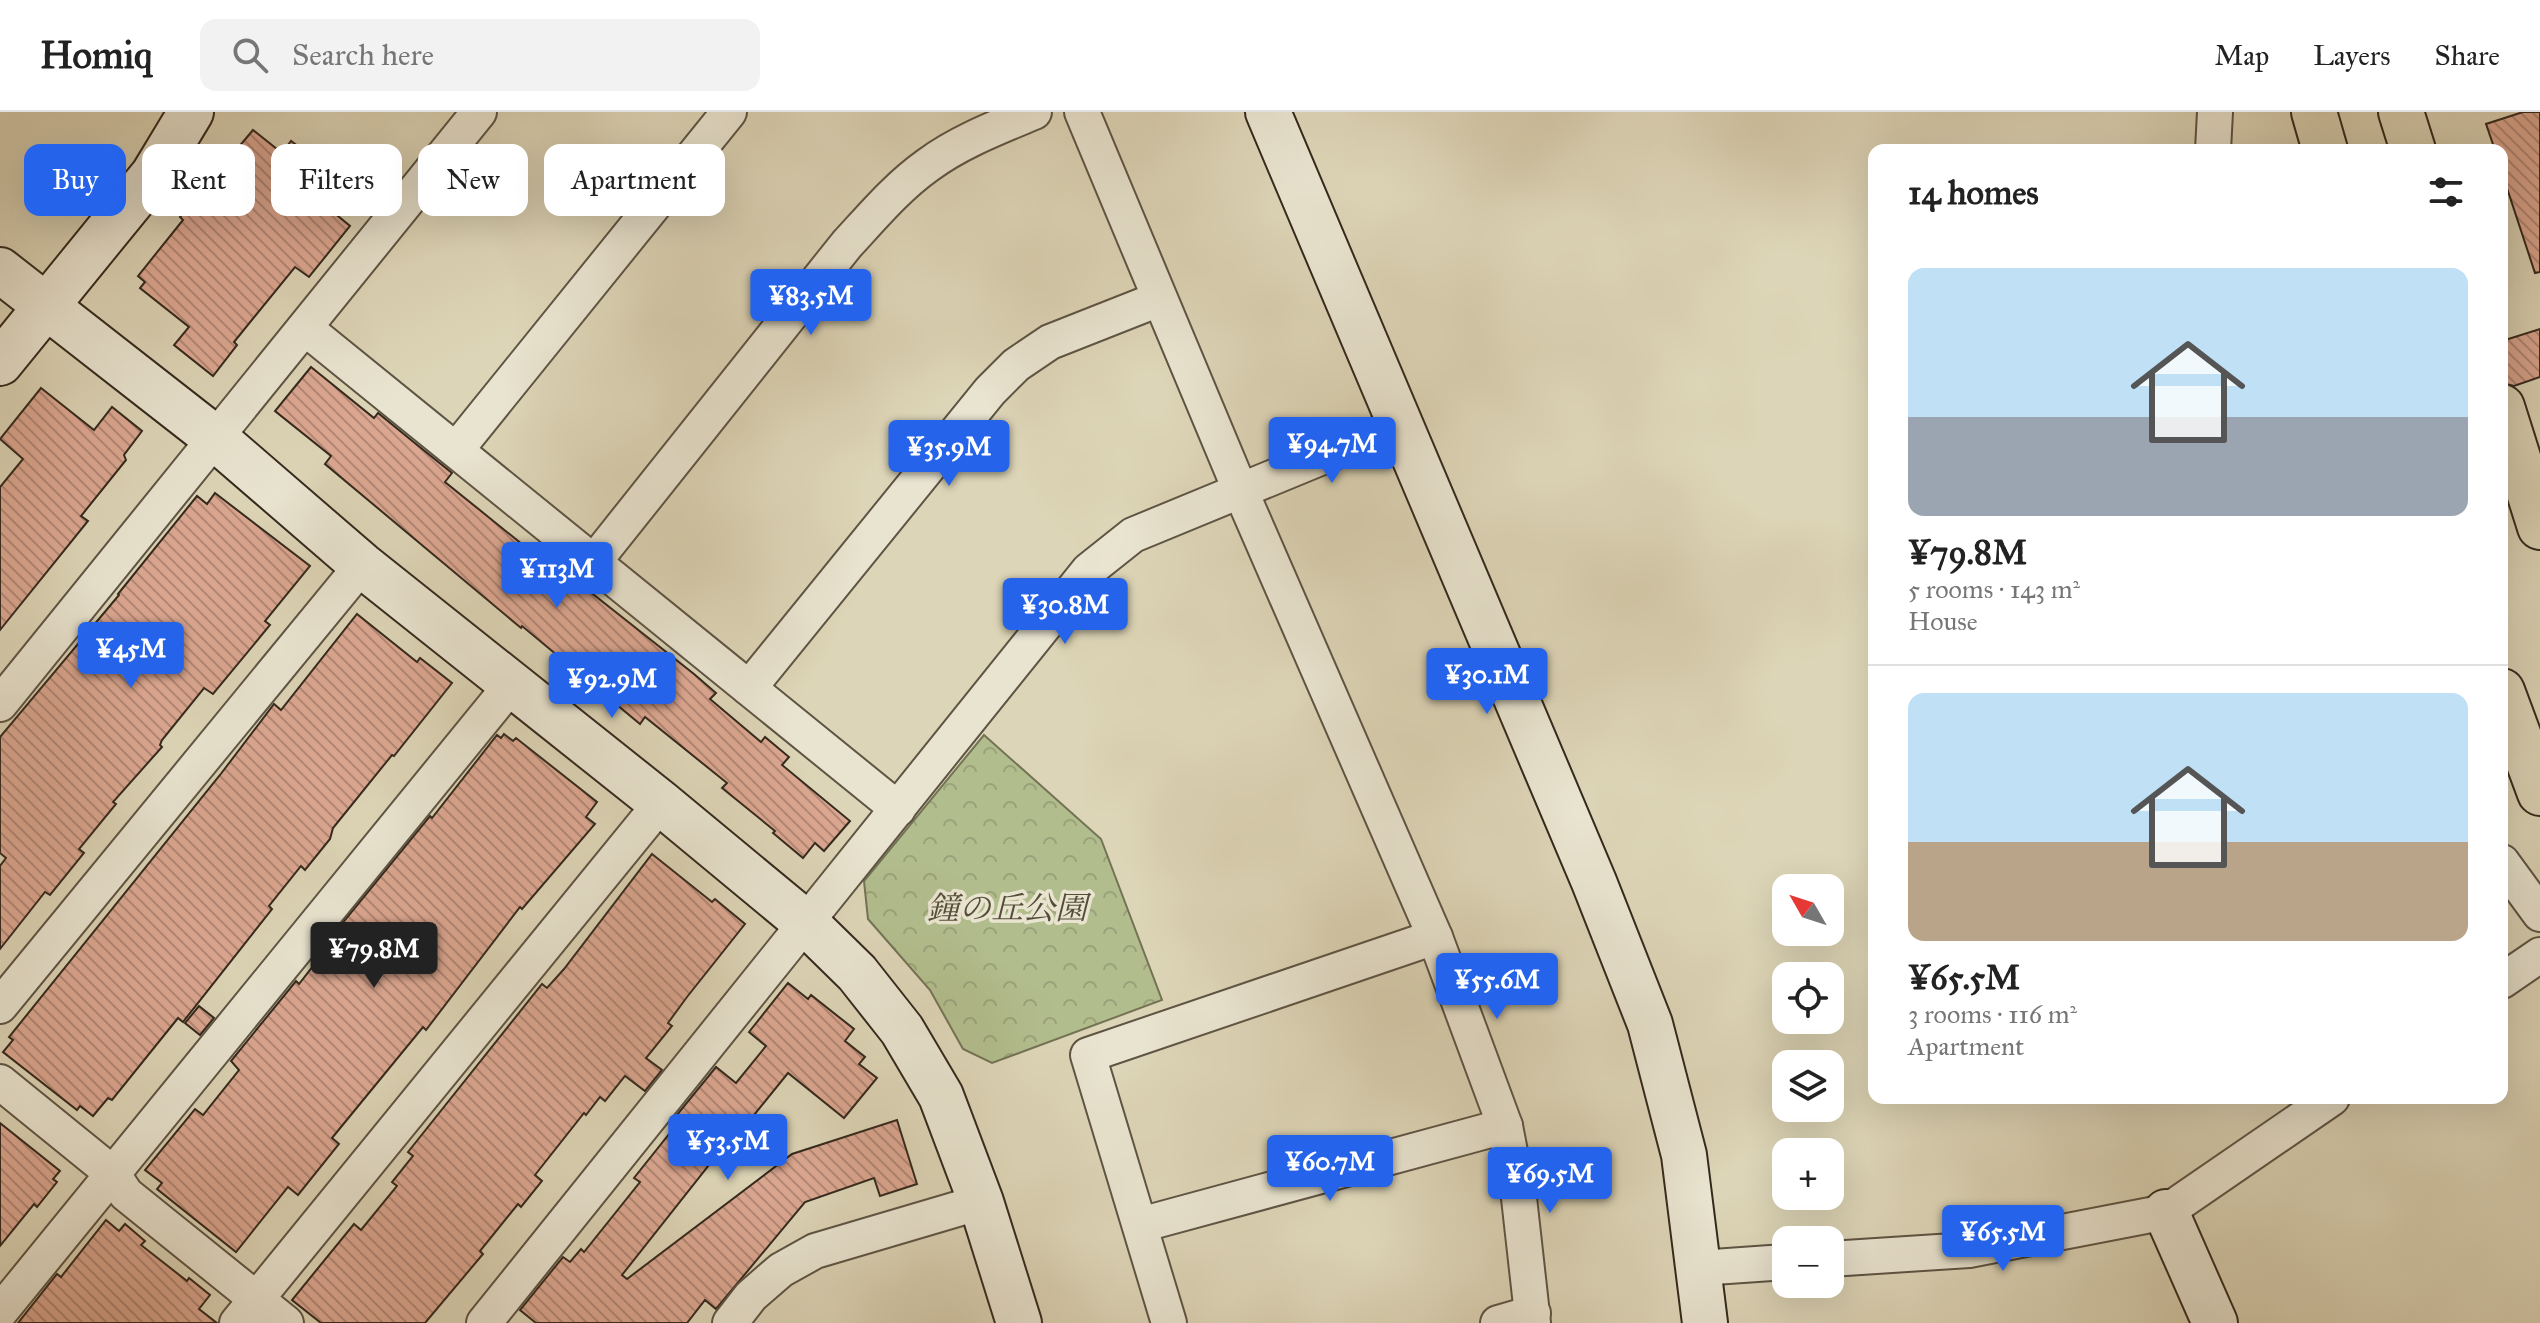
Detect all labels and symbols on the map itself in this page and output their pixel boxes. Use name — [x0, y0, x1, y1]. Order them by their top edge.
pin: ¥83.5M — [746, 269, 876, 337]
pin: ¥94.7M — [1267, 417, 1397, 485]
pin: ¥35.9M — [884, 420, 1014, 488]
pin: ¥113M — [501, 542, 613, 610]
pin: ¥30.8M — [1000, 578, 1130, 646]
pin: ¥45M — [84, 622, 178, 690]
pin: ¥30.1M — [1422, 648, 1552, 716]
pin: ¥92.9M — [547, 652, 677, 720]
north arrow — [1772, 874, 1844, 946]
park label: 鐘の丘公園 — [927, 889, 1092, 928]
pin: ¥79.8M — [309, 922, 439, 990]
pin: ¥55.6M — [1432, 953, 1562, 1021]
pin: ¥53.5M — [663, 1114, 793, 1182]
pin: ¥60.7M — [1265, 1135, 1395, 1203]
pin: ¥69.5M — [1485, 1147, 1615, 1215]
pin: ¥65.5M — [1938, 1205, 2068, 1273]

